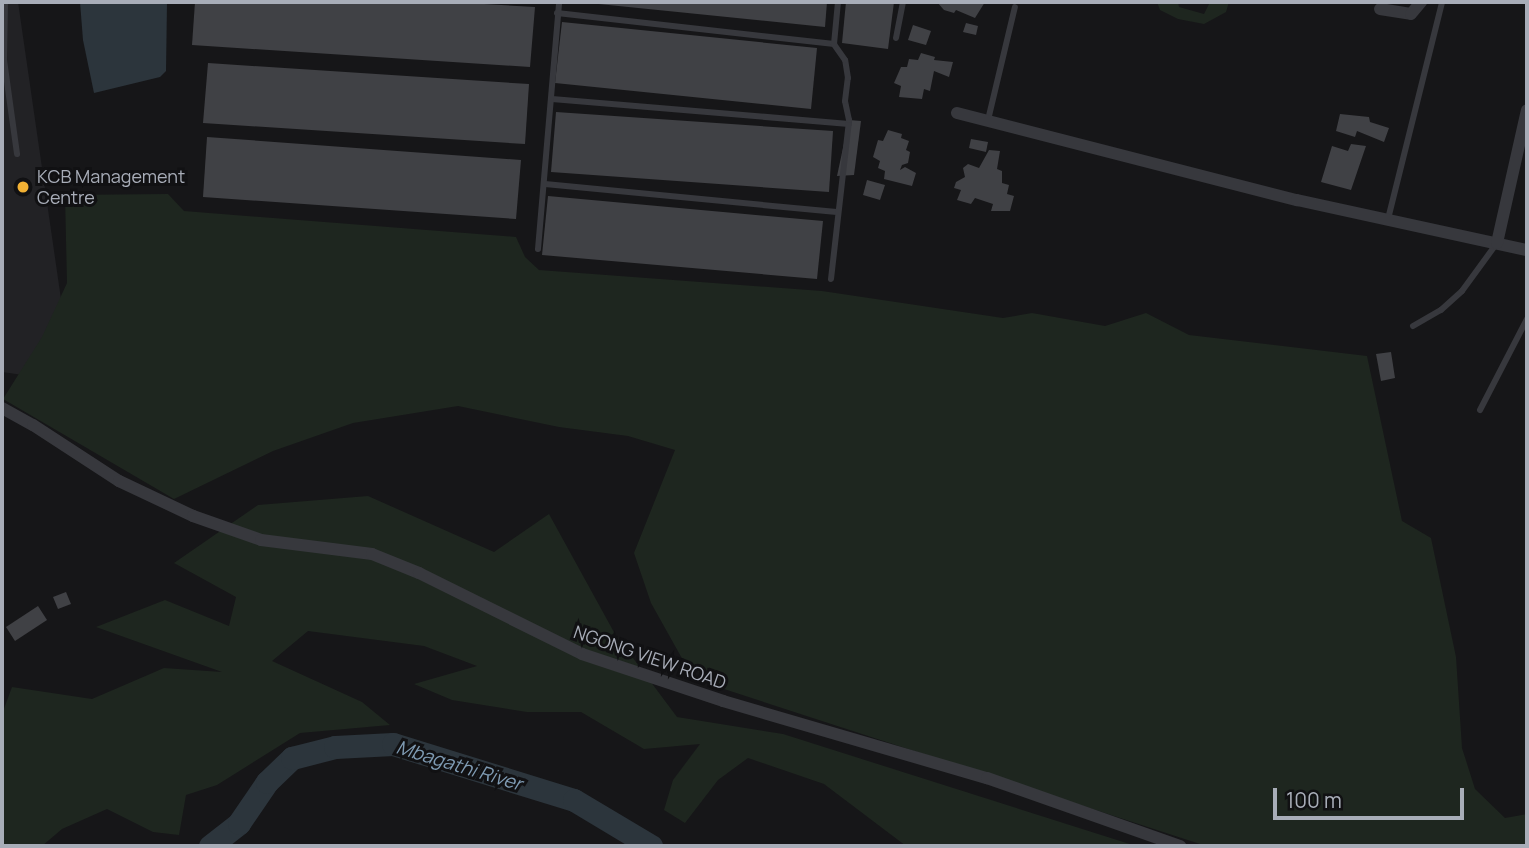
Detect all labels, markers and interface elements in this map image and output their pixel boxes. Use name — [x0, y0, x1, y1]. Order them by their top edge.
place label: KCB Management Centre — [37, 166, 185, 208]
marker: KCB Management Centre — [15, 179, 31, 195]
street label: NGONG VIEW ROAD — [571, 621, 729, 693]
water label: Mbagathi River — [393, 736, 525, 796]
scale bar — [1277, 774, 1468, 818]
text: 100 m — [1286, 786, 1342, 814]

